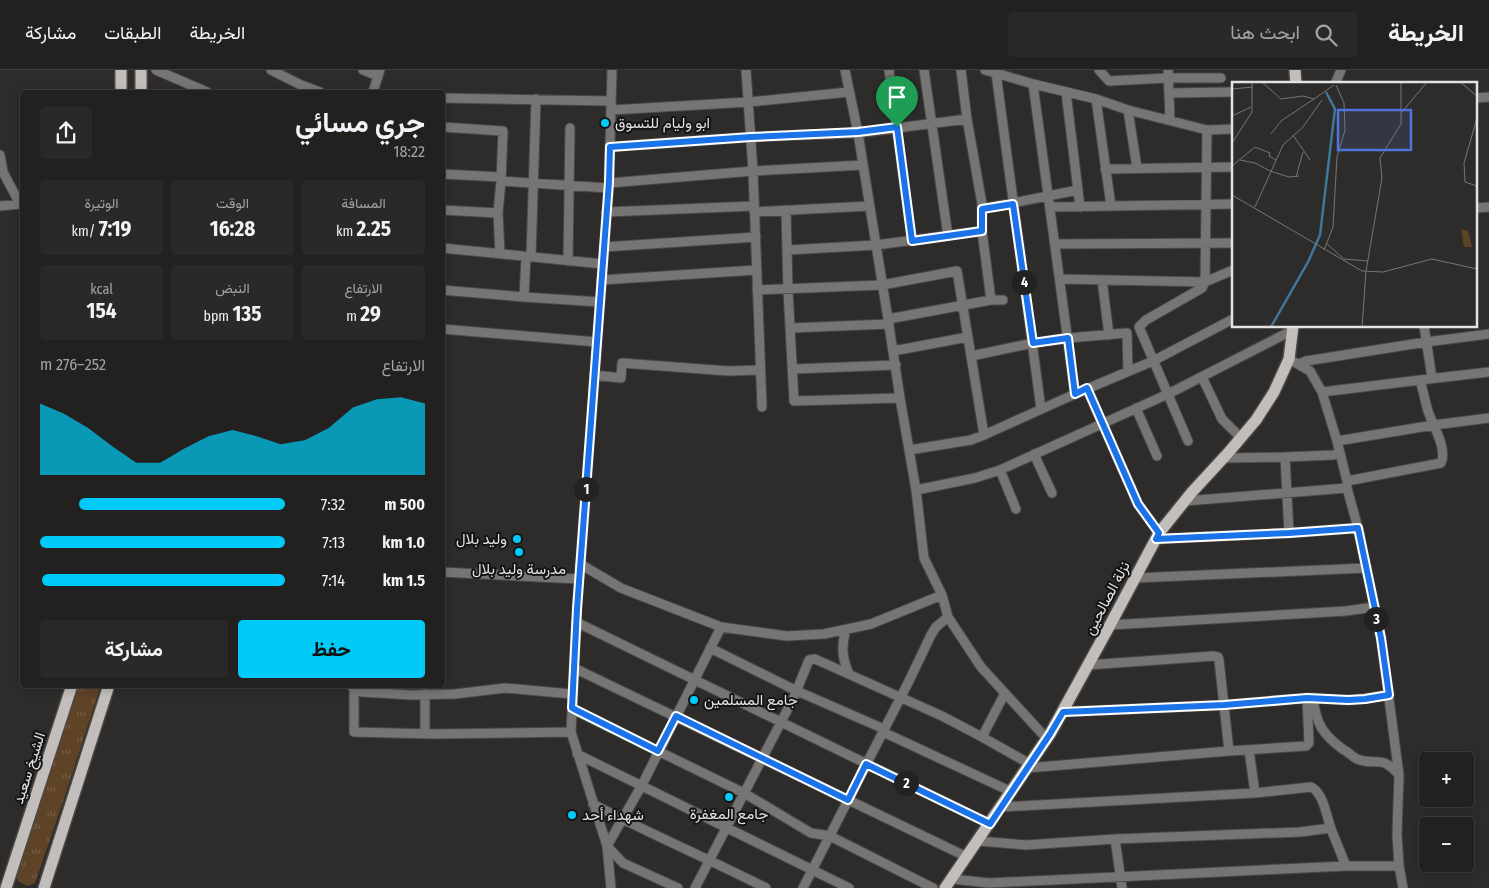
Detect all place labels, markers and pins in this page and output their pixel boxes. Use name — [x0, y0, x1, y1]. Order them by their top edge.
pin — [876, 76, 918, 127]
place label: ابو وليام للتسوق — [615, 114, 710, 133]
marker: ابو وليام للتسوق — [599, 117, 611, 129]
pin: 4 — [1012, 270, 1036, 294]
pin: 1 — [574, 476, 598, 502]
place label: وليد بلال — [456, 530, 507, 548]
marker: وليد بلال — [511, 533, 523, 545]
marker: مدرسة وليد بلال — [513, 546, 525, 558]
place label: مدرسة وليد بلال — [472, 560, 566, 578]
pin: 3 — [1364, 606, 1388, 632]
place label: جامع المسلمين — [704, 691, 798, 711]
marker: جامع المسلمين — [688, 694, 700, 706]
pin: 2 — [894, 770, 918, 796]
marker: جامع المغفرة — [723, 791, 735, 803]
place label: جامع المغفرة — [690, 805, 768, 825]
place label: شهداء أحد — [582, 806, 644, 824]
marker: شهداء أحد — [566, 809, 578, 821]

